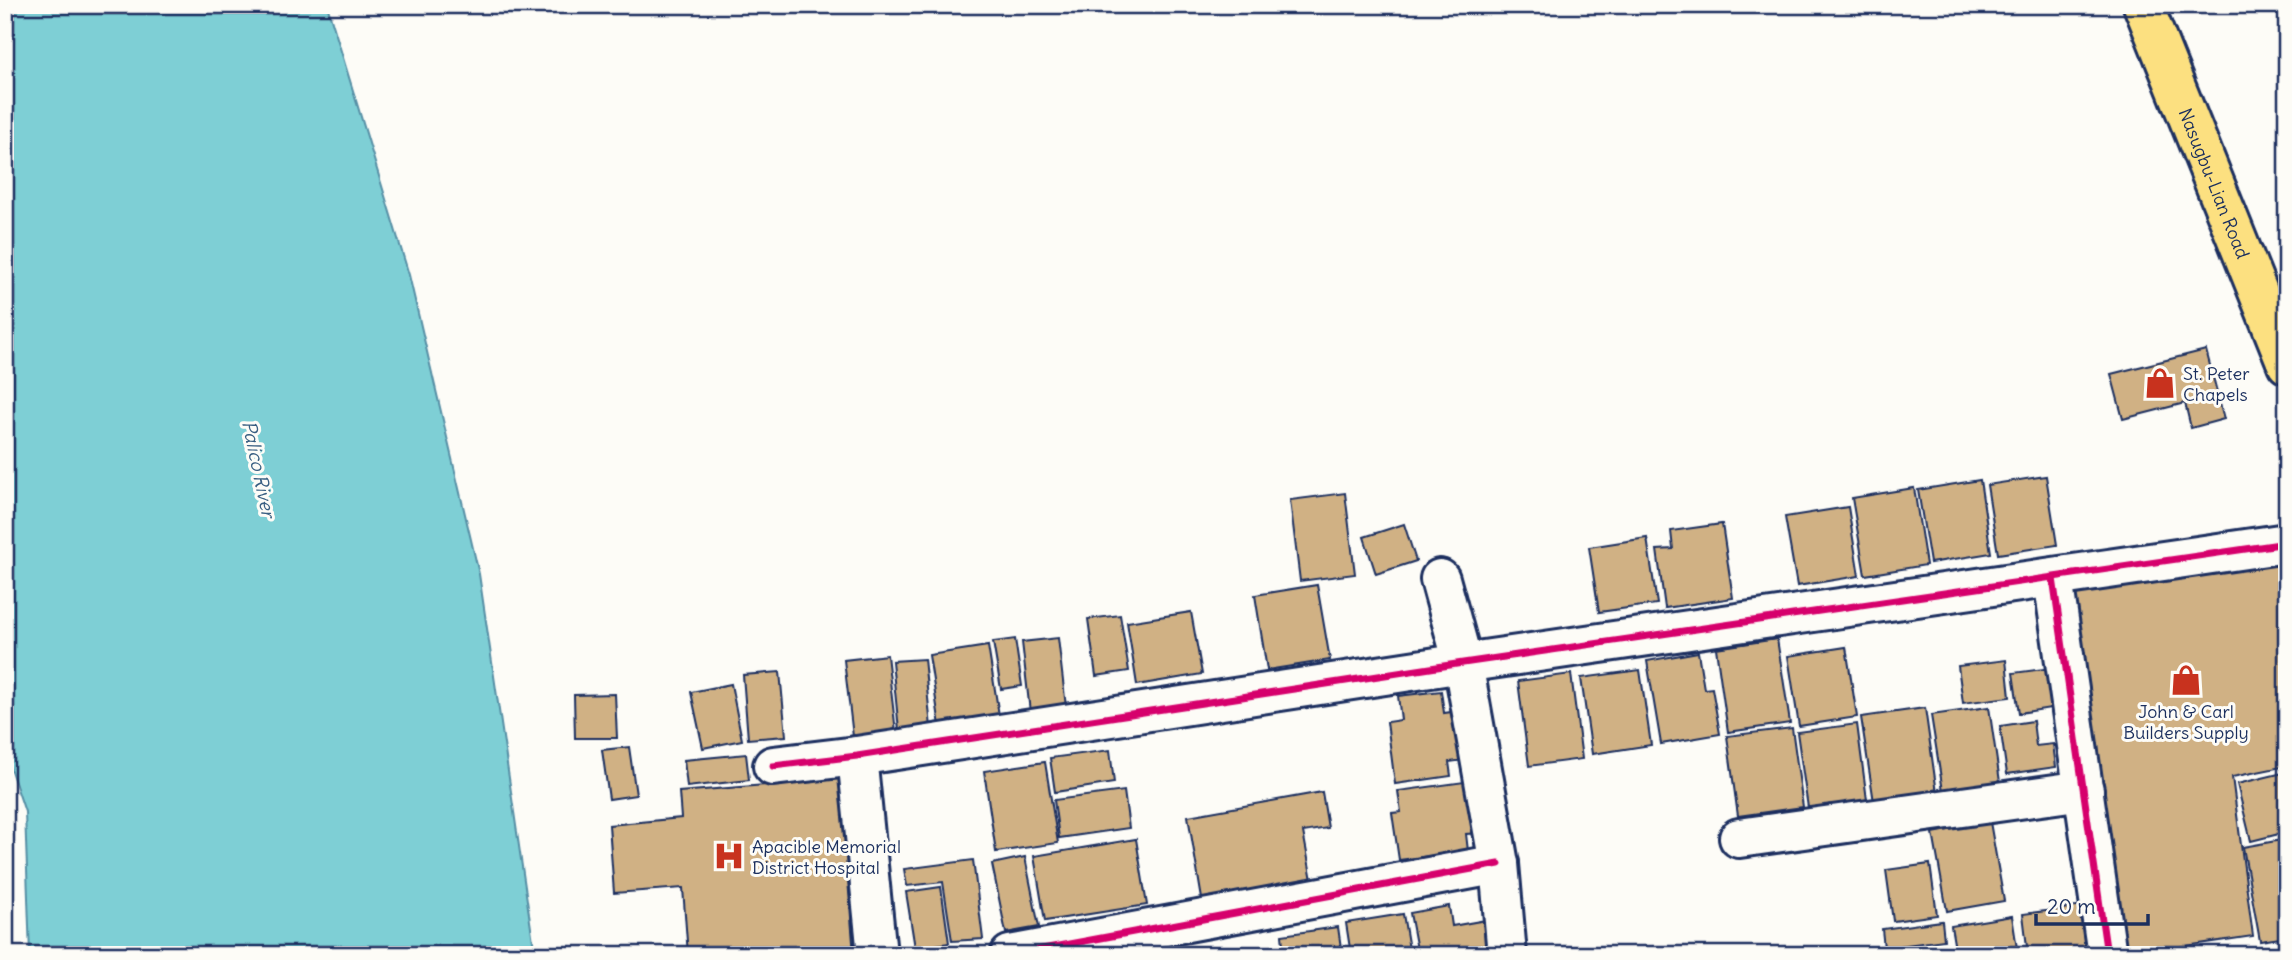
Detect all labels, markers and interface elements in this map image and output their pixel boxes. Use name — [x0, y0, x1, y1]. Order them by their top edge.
street label: Nasugbu-Lian Road — [2174, 105, 2255, 262]
place label: St. Peter Chapels — [2183, 362, 2250, 406]
shop icon: St. Peter Chapels — [2143, 366, 2177, 400]
water label: Palico River — [237, 418, 281, 522]
shop icon: John & Carl Builders Supply — [2169, 663, 2203, 697]
place label: John & Carl Builders Supply — [2123, 700, 2249, 744]
place label: Apacible Memorial District Hospital — [752, 835, 901, 879]
hospital icon: Apacible Memorial District Hospital — [712, 839, 746, 873]
scale bar — [2036, 883, 2148, 927]
text: 20 m — [2047, 893, 2096, 920]

